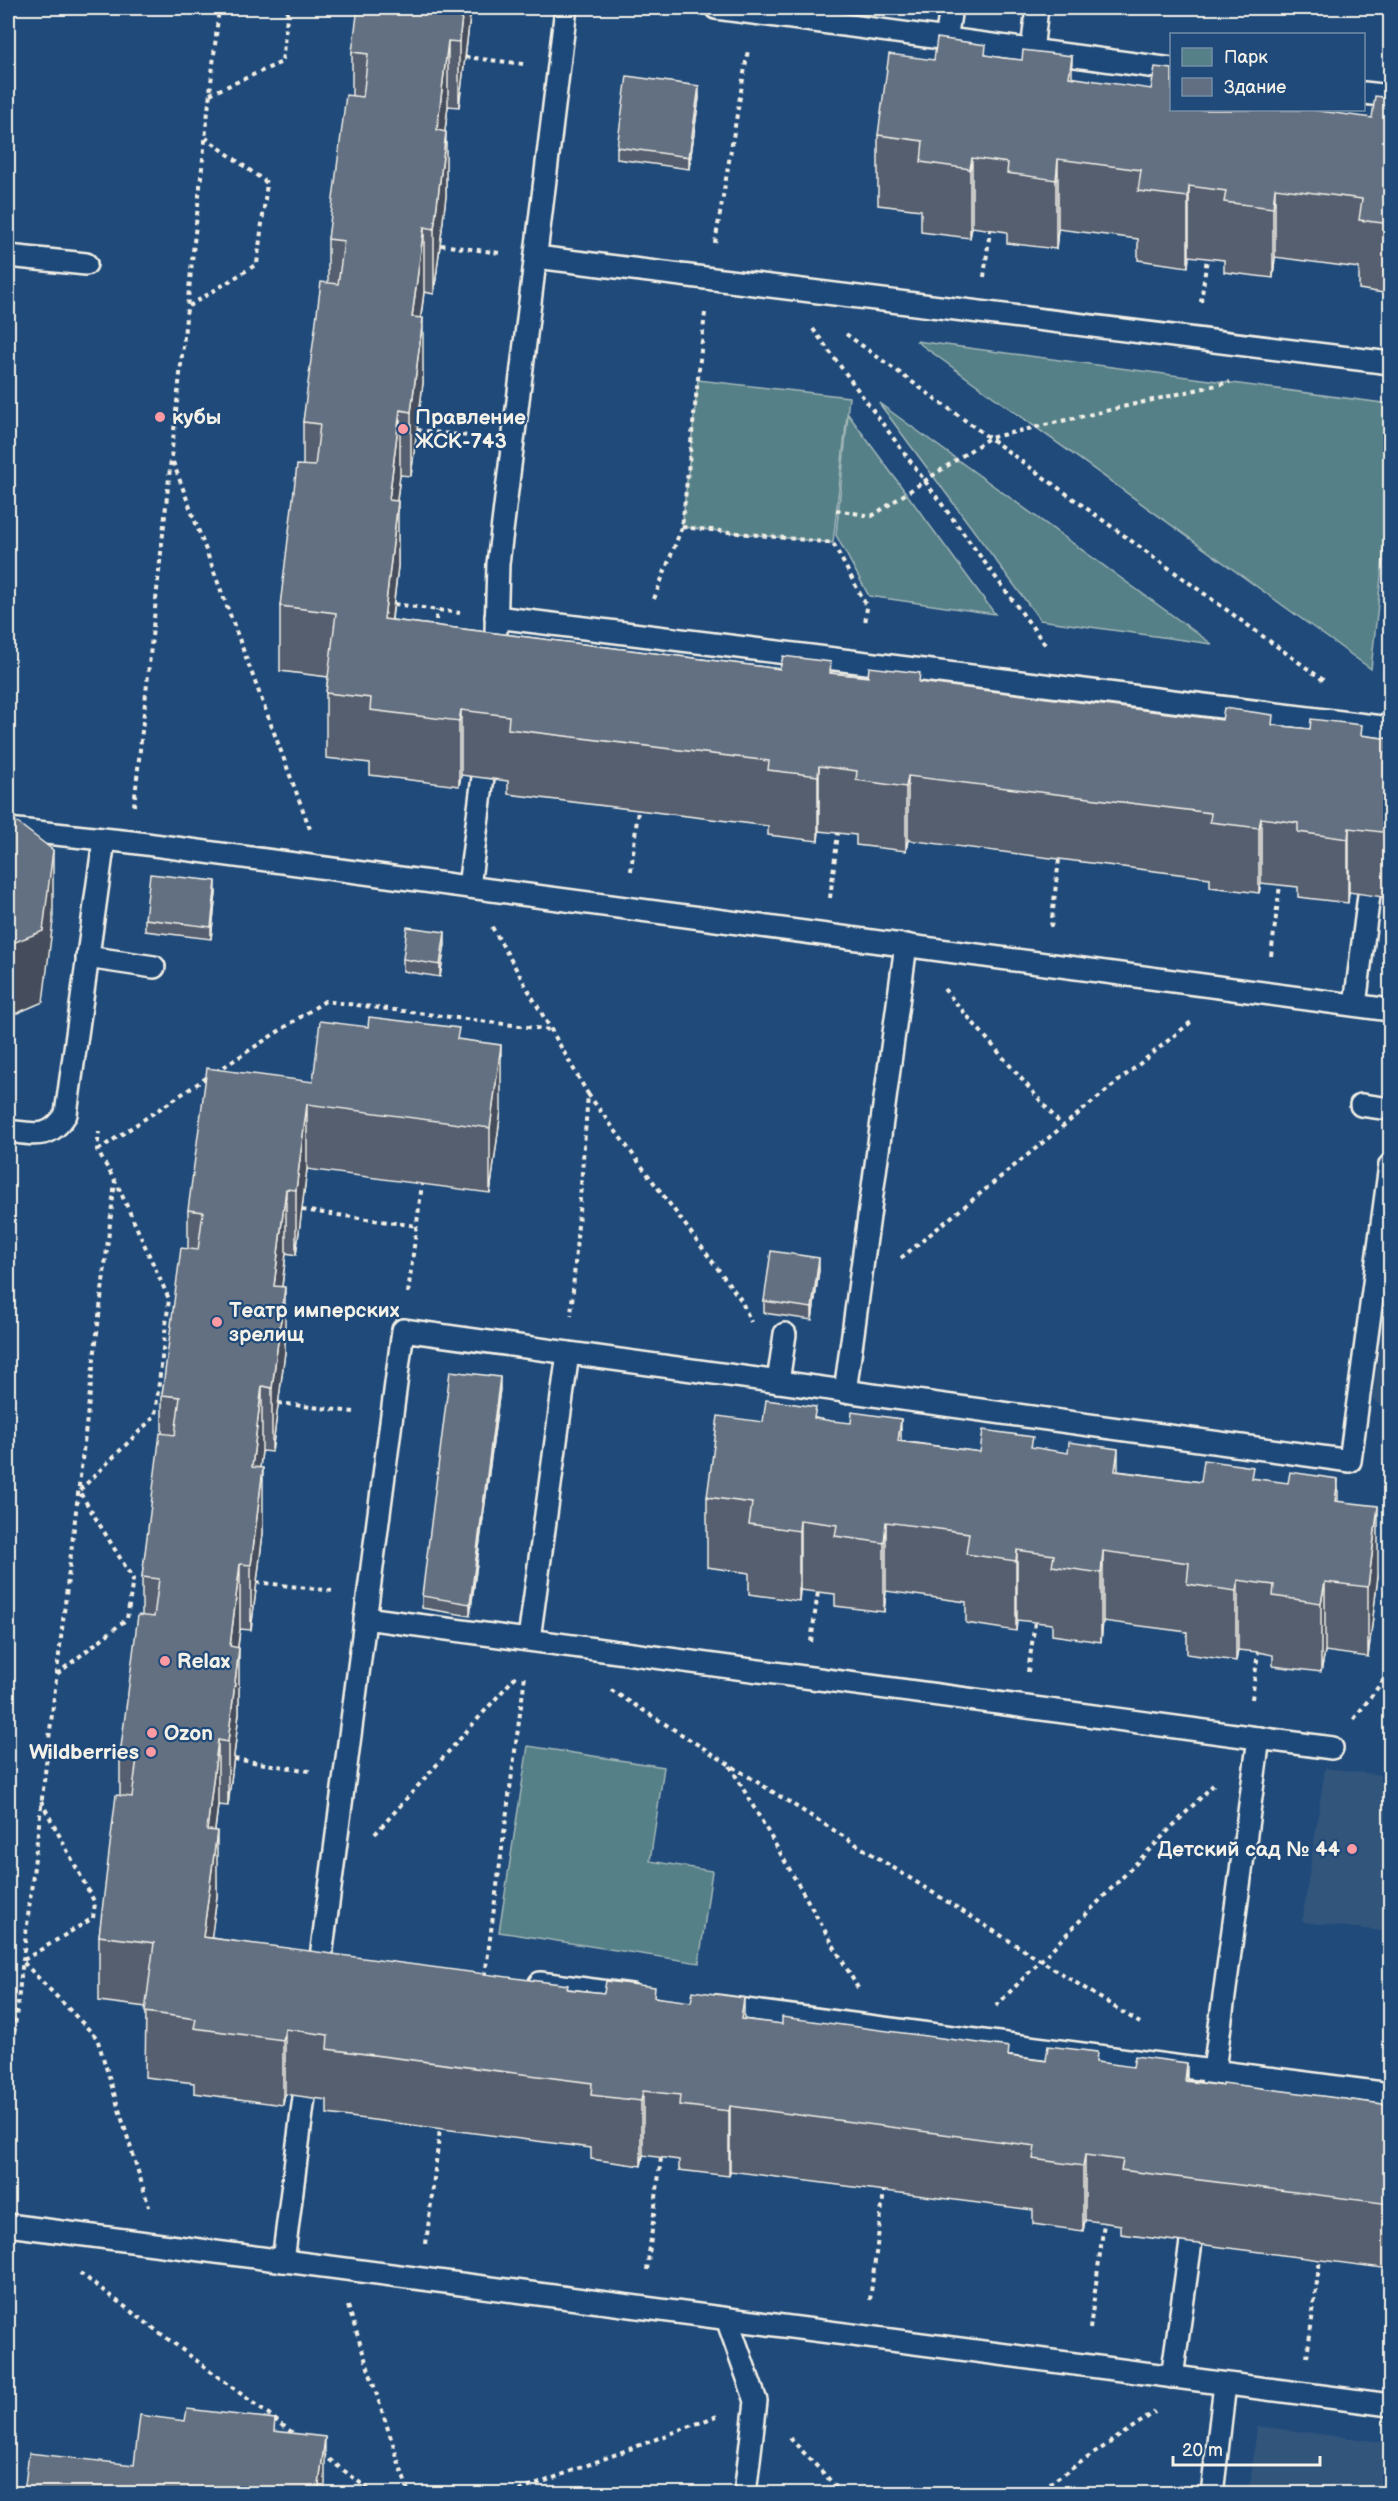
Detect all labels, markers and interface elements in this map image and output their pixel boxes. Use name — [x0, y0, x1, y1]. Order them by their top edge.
legend — [1170, 33, 1365, 111]
text: Парк — [1224, 47, 1268, 68]
text: Здание — [1224, 77, 1286, 98]
place label: кубы — [172, 405, 221, 430]
place label: Правление ЖСК-743 — [415, 405, 526, 454]
marker: кубы — [153, 410, 167, 424]
marker: Правление ЖСК-743 — [396, 422, 410, 436]
place label: Театр имперских зрелищ — [229, 1298, 400, 1347]
marker: Театр имперских зрелищ — [210, 1315, 224, 1329]
place label: Relax — [177, 1649, 231, 1674]
marker: Relax — [158, 1654, 172, 1668]
place label: Ozon — [164, 1721, 213, 1746]
marker: Ozon — [145, 1726, 159, 1740]
place label: Wildberries — [29, 1740, 139, 1765]
marker: Wildberries — [144, 1745, 158, 1759]
place label: Детский сад № 44 — [1158, 1837, 1341, 1862]
marker: Детский сад № 44 — [1345, 1842, 1359, 1856]
scale bar — [1173, 2429, 1320, 2467]
text: 20 m — [1182, 2440, 1223, 2461]

